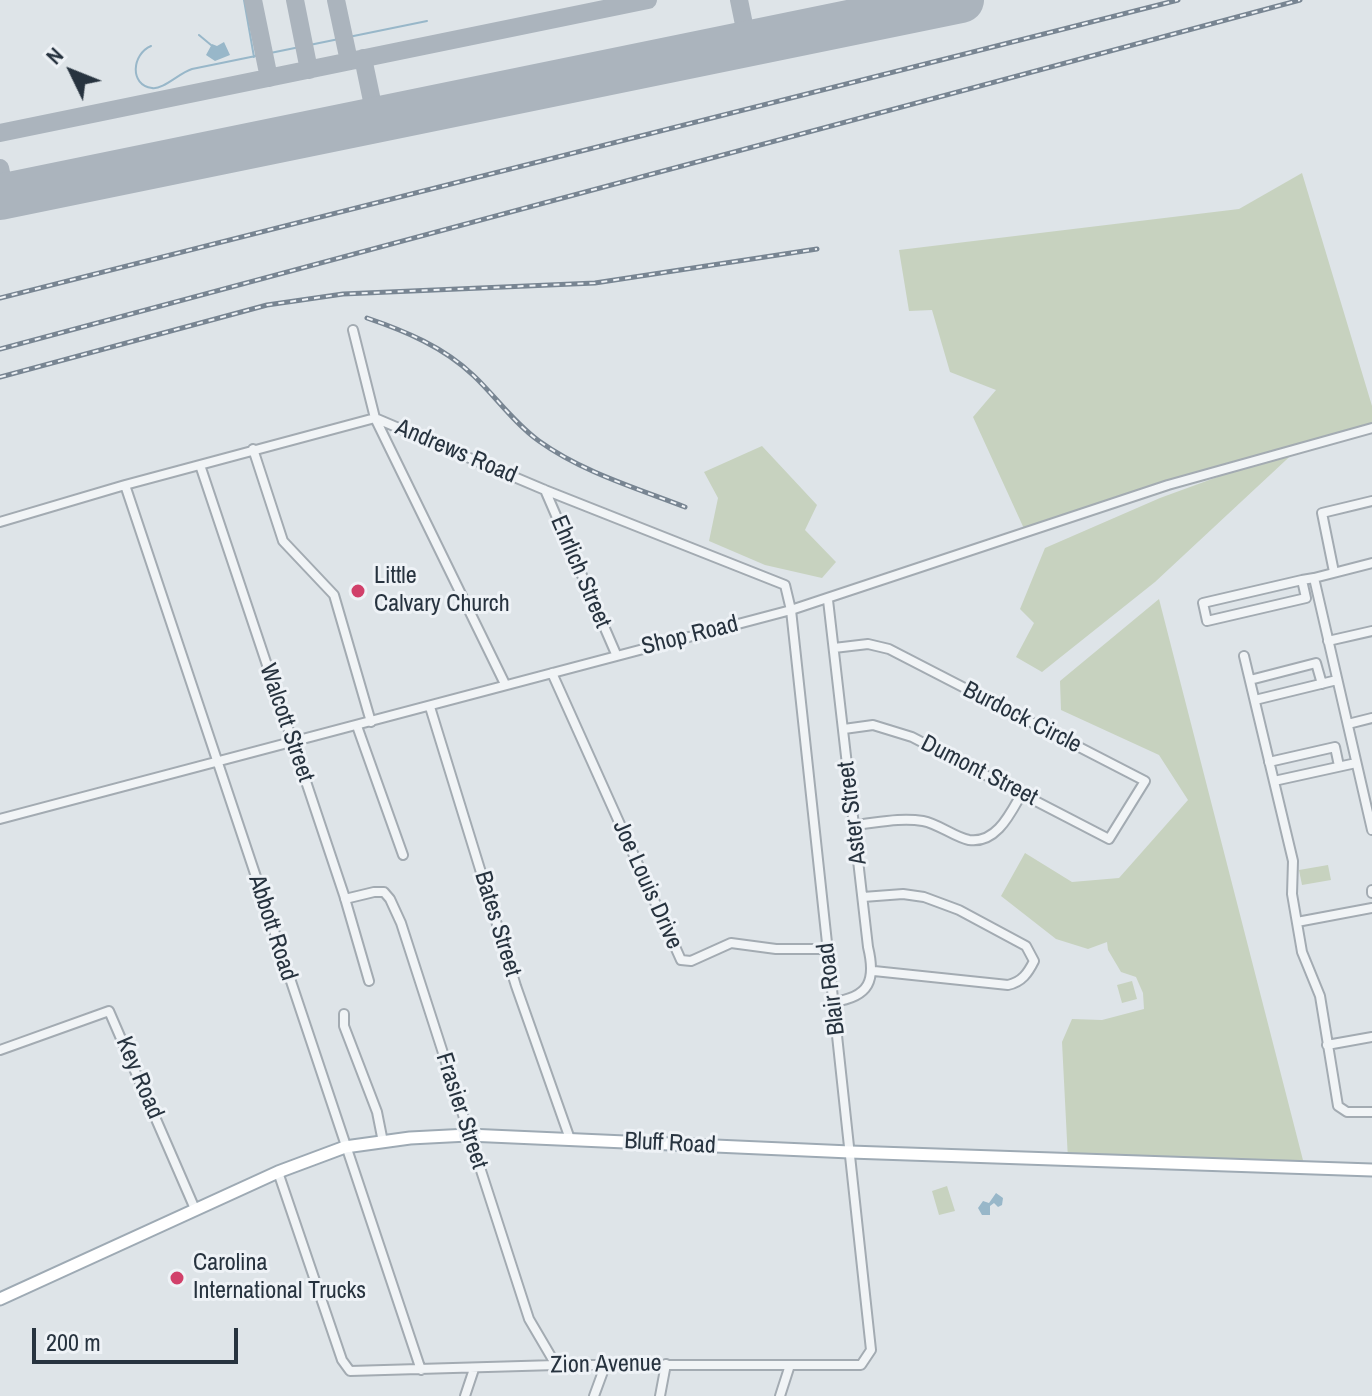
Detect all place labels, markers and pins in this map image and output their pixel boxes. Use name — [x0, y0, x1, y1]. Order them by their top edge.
place label: Little Calvary Church — [374, 563, 510, 619]
marker: Little Calvary Church — [349, 582, 367, 600]
place label: Carolina International Trucks — [193, 1250, 366, 1306]
marker: Carolina International Trucks — [168, 1269, 186, 1287]

